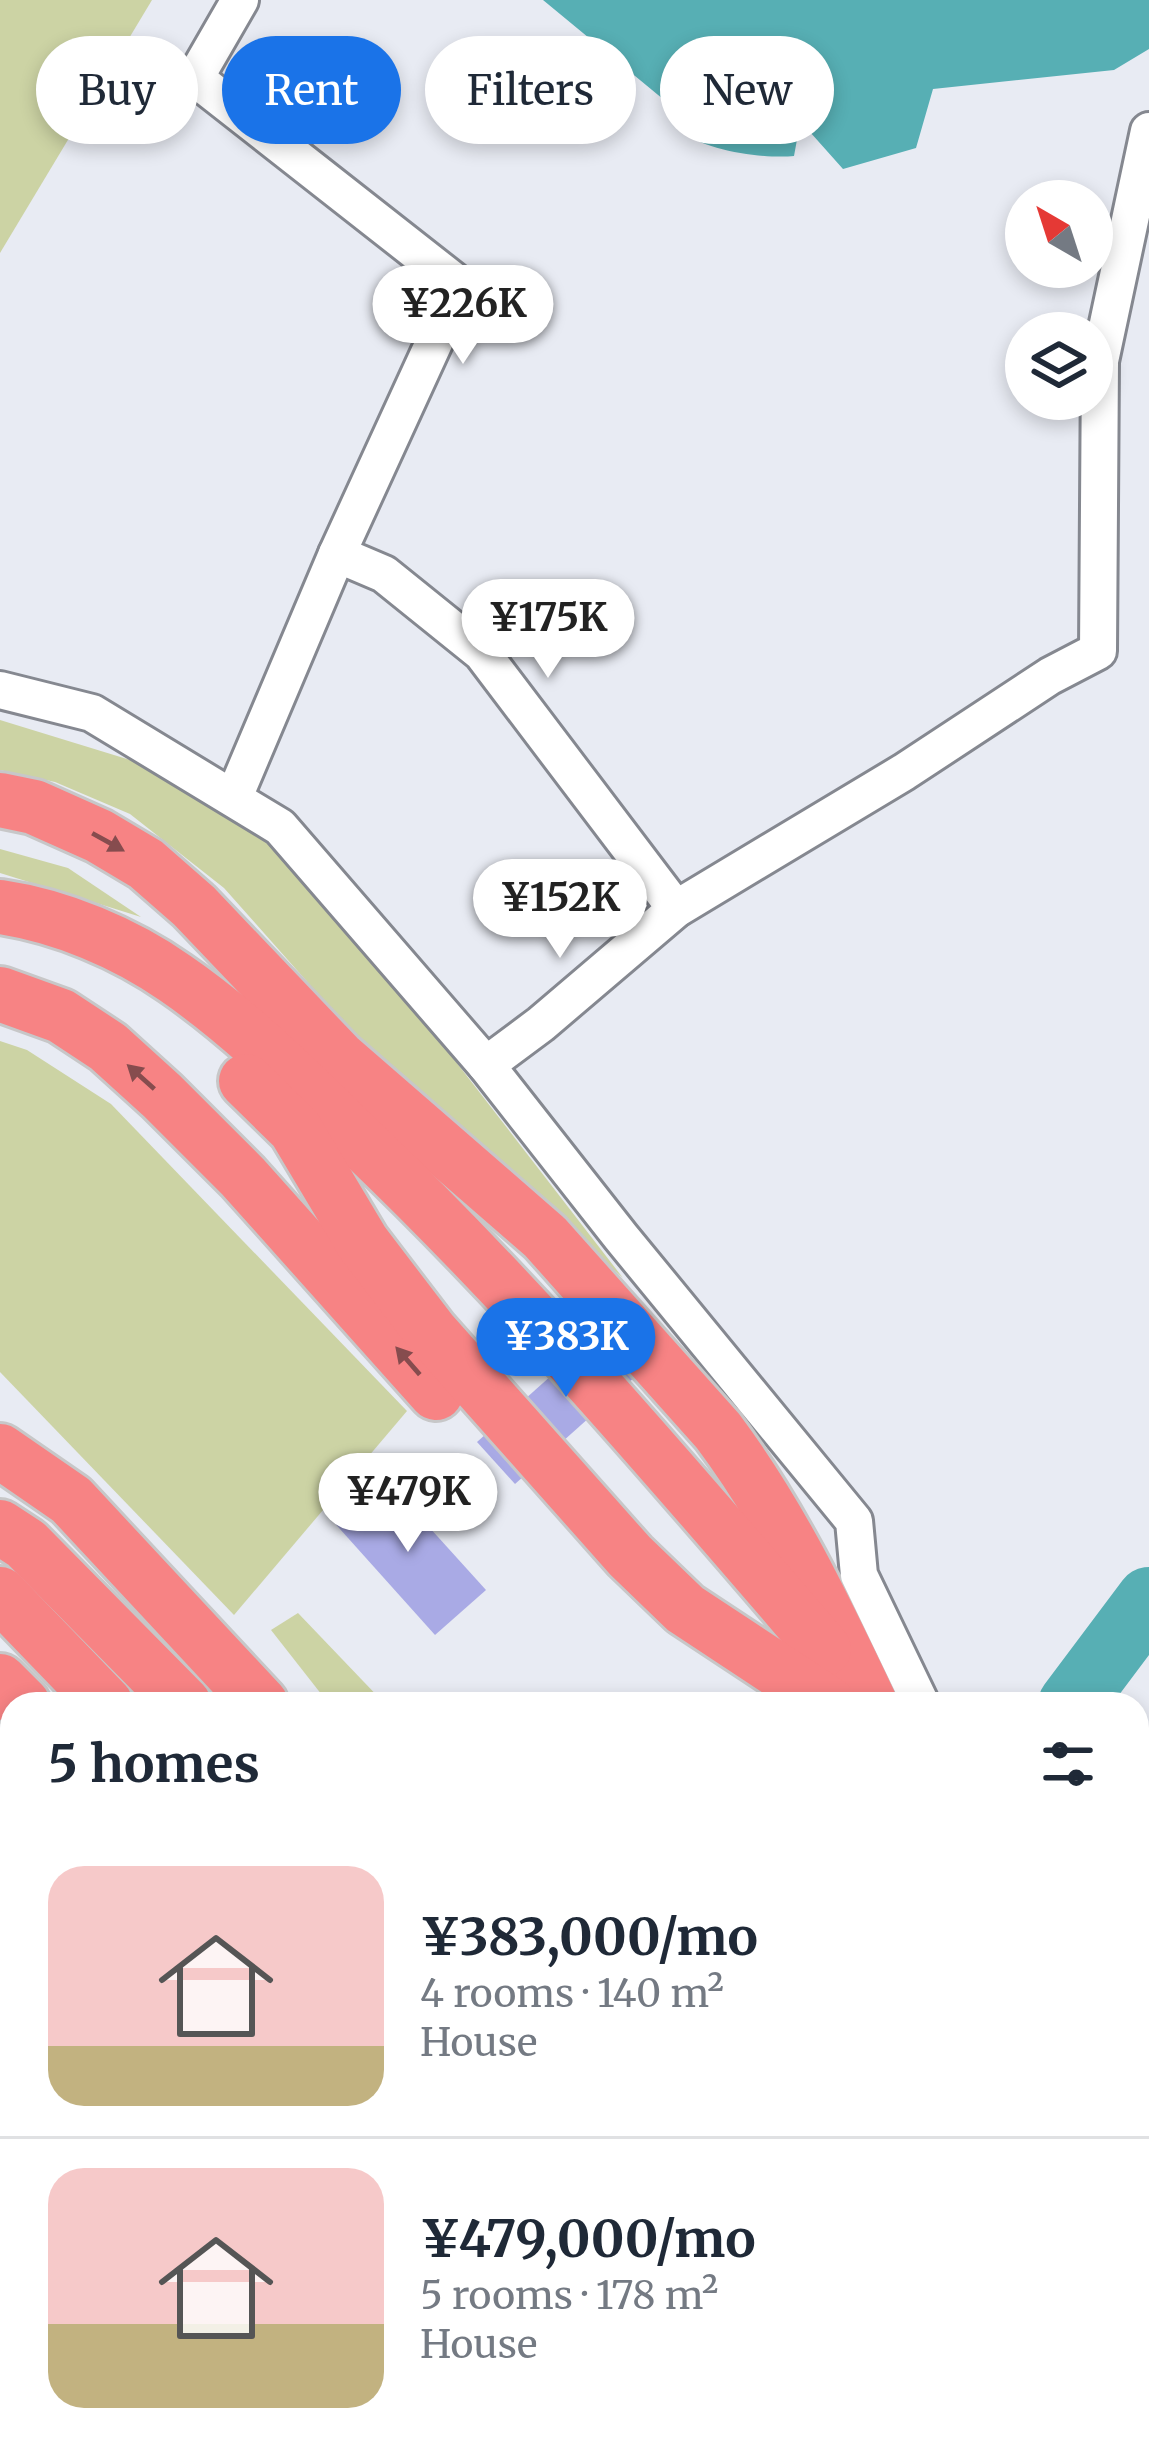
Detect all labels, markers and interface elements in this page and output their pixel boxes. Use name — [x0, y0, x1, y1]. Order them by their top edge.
chip: Buy — [36, 36, 198, 144]
chip: Rent — [222, 36, 401, 144]
chip: Filters — [425, 36, 636, 144]
chip: New — [660, 36, 834, 144]
north arrow — [1005, 180, 1113, 288]
map controls — [1005, 180, 1113, 420]
pin: ¥226K — [379, 265, 547, 367]
text: ¥226K — [399, 279, 527, 328]
button: layers — [1005, 312, 1113, 420]
pin: ¥175K — [464, 579, 632, 681]
text: ¥175K — [489, 593, 608, 642]
one-way arrow — [91, 831, 125, 852]
pin: ¥152K — [476, 859, 644, 961]
text: ¥152K — [500, 873, 620, 922]
one-way arrow — [127, 1064, 156, 1091]
pin: ¥383K — [482, 1298, 650, 1400]
text: ¥383K — [503, 1312, 629, 1361]
one-way arrow — [395, 1346, 422, 1376]
pin: ¥479K — [324, 1453, 492, 1555]
text: ¥479K — [345, 1467, 471, 1516]
icon: filters — [1035, 1731, 1101, 1797]
text: 5 homes — [48, 1732, 260, 1796]
text: ¥383,000/mo — [420, 1905, 758, 1969]
icon: home — [144, 1914, 288, 2058]
text: 4 rooms · 140 m² — [420, 1969, 724, 2018]
text: House — [420, 2018, 537, 2067]
text: ¥479,000/mo — [420, 2207, 756, 2271]
icon: home — [144, 2216, 288, 2360]
text: 5 rooms · 178 m² — [420, 2271, 718, 2320]
text: House — [420, 2320, 537, 2369]

